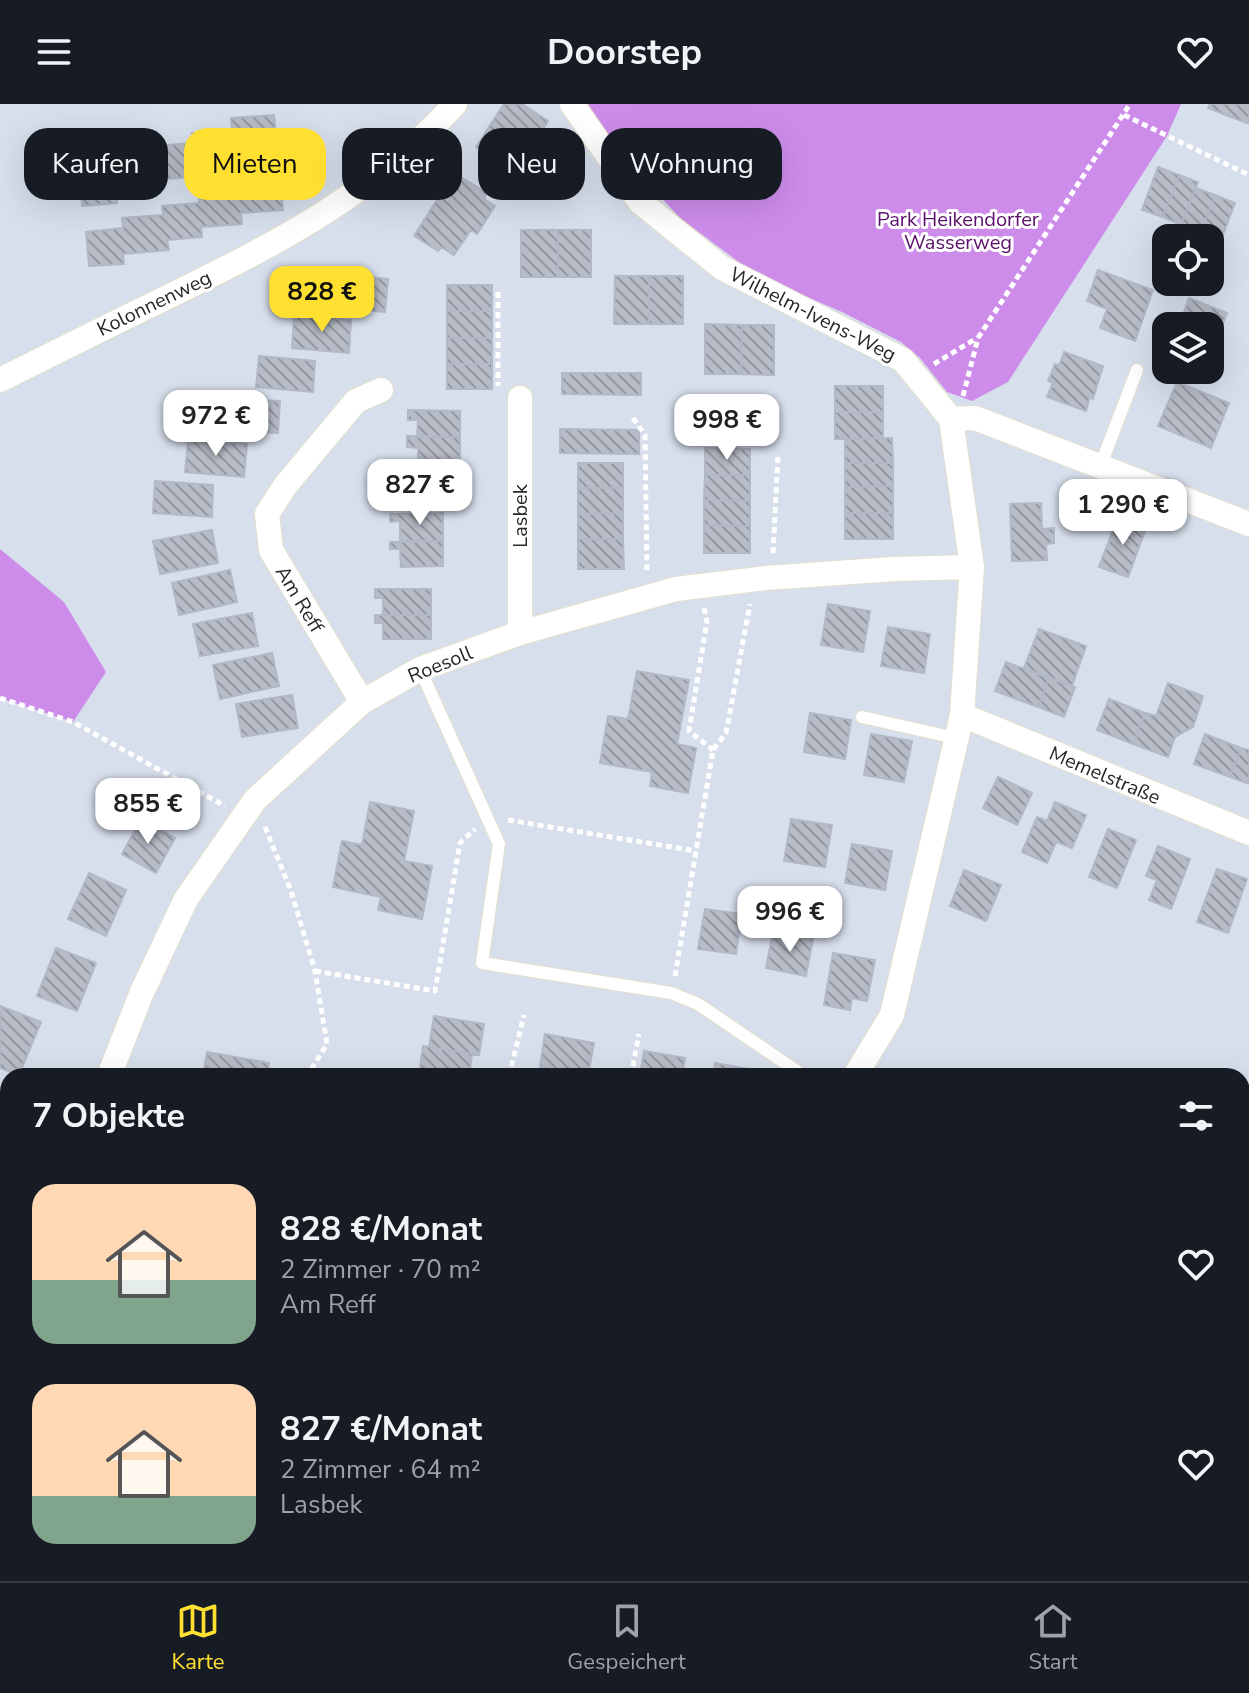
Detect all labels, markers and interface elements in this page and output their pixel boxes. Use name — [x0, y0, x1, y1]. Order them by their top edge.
text: Doorstep — [547, 28, 702, 77]
icon: menu — [32, 30, 76, 74]
icon: heart — [1173, 30, 1217, 74]
chip: Kaufen — [24, 128, 168, 200]
chip: Mieten — [184, 128, 326, 200]
chip: Filter — [342, 128, 462, 200]
chip: Neu — [478, 128, 585, 200]
chip: Wohnung — [601, 128, 782, 200]
park label: Park Heikendorfer Wasserweg — [877, 206, 1039, 256]
map controls — [1152, 224, 1224, 384]
button: locate — [1152, 224, 1224, 296]
street label: Wilhelm-Ivens-Weg — [725, 261, 901, 368]
street label: Kolonnenweg — [93, 264, 216, 343]
pin: 828 € — [266, 266, 378, 334]
text: 828 € — [287, 274, 357, 309]
button: layers — [1152, 312, 1224, 384]
pin: 972 € — [160, 390, 272, 458]
pin: 998 € — [671, 394, 783, 462]
text: 972 € — [181, 398, 251, 433]
text: 998 € — [692, 402, 762, 437]
pin: 827 € — [364, 459, 476, 527]
text: 827 € — [385, 467, 455, 502]
pin: 1 290 € — [1049, 479, 1197, 547]
street label: Lasbek — [507, 483, 534, 548]
text: 1 290 € — [1077, 487, 1169, 522]
street label: Am Reff — [269, 561, 330, 638]
street label: Roesoll — [404, 639, 477, 690]
street label: Memelstraße — [1045, 740, 1165, 811]
pin: 855 € — [92, 778, 204, 846]
text: 855 € — [113, 786, 183, 821]
pin: 996 € — [734, 886, 846, 954]
text: 996 € — [755, 894, 825, 929]
text: 7 Objekte — [32, 1093, 185, 1139]
icon: filters — [1174, 1094, 1218, 1138]
text: 828 €/Monat — [280, 1206, 482, 1252]
icon: home — [96, 1216, 192, 1312]
icon: heart — [1174, 1242, 1218, 1286]
text: 2 Zimmer · 70 m² — [280, 1252, 481, 1287]
text: Am Reff — [280, 1287, 376, 1322]
text: 827 €/Monat — [280, 1406, 482, 1452]
icon: home — [96, 1416, 192, 1512]
icon: heart — [1174, 1442, 1218, 1486]
text: 2 Zimmer · 64 m² — [280, 1452, 481, 1487]
text: Lasbek — [280, 1487, 362, 1522]
tab: Karte — [171, 1599, 225, 1677]
tab: Gespeichert — [567, 1599, 686, 1677]
tab: Start — [1029, 1599, 1078, 1677]

